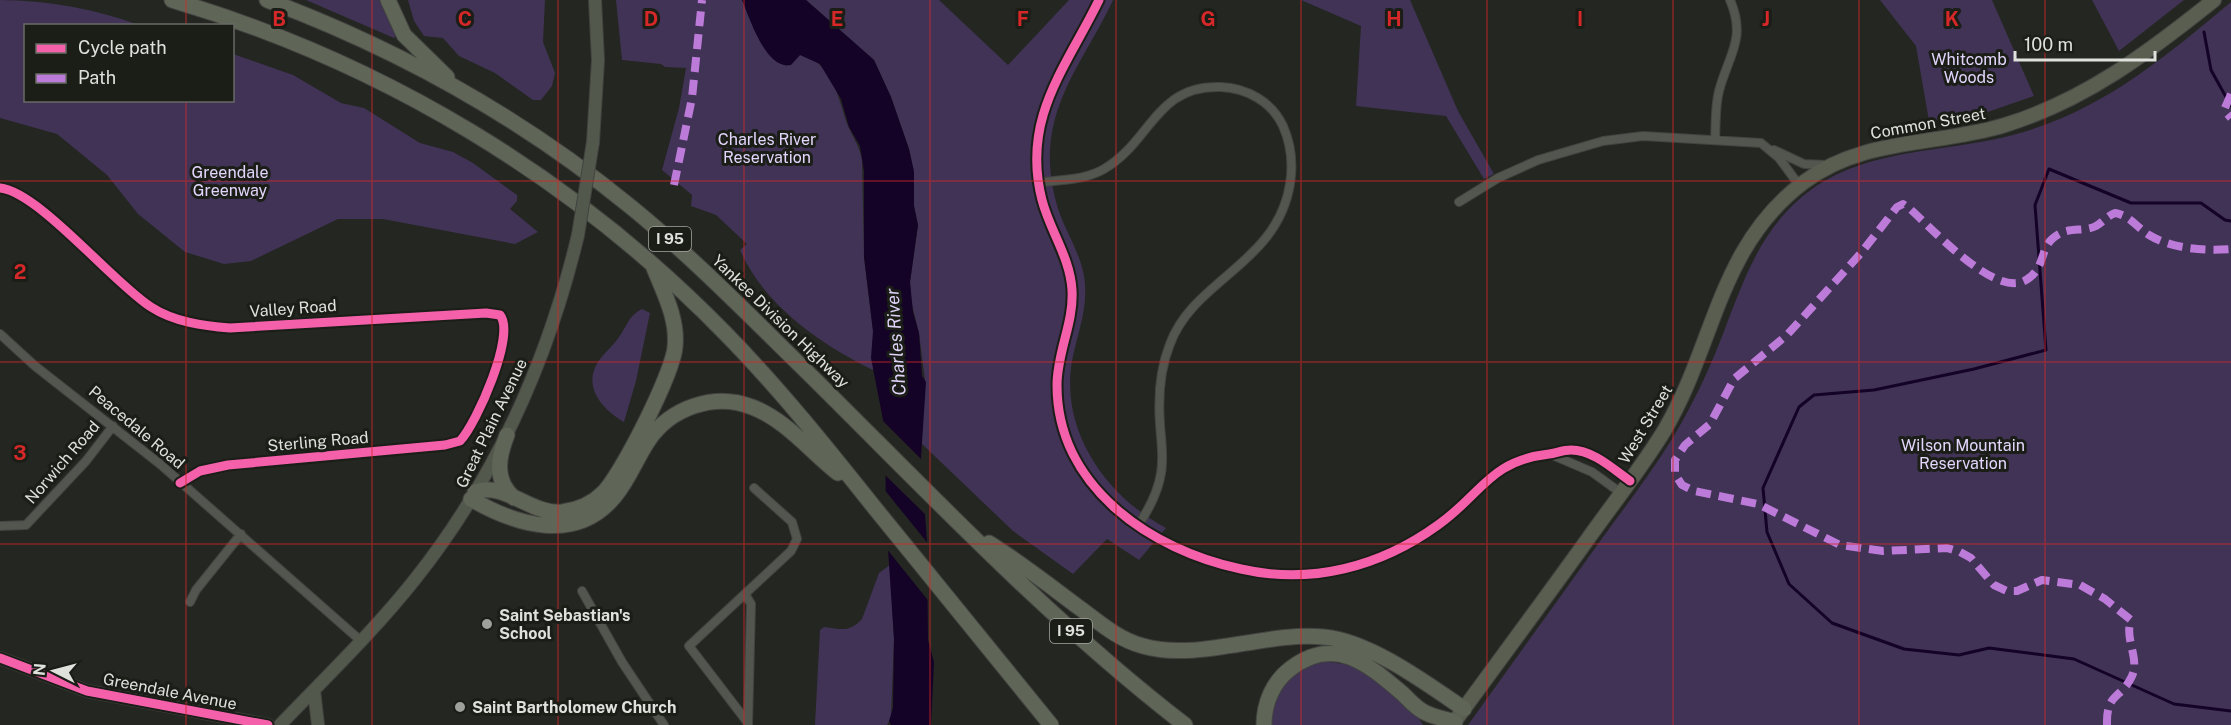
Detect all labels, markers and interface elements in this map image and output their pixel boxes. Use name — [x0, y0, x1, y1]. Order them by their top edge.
text: B — [272, 7, 286, 31]
text: C — [458, 7, 472, 31]
text: D — [644, 7, 658, 31]
text: E — [831, 7, 843, 31]
text: F — [1017, 7, 1029, 31]
text: G — [1200, 7, 1216, 31]
text: H — [1386, 7, 1402, 31]
text: I — [1577, 7, 1583, 31]
text: J — [1762, 7, 1770, 31]
text: K — [1945, 7, 1959, 31]
legend — [24, 24, 234, 102]
scale bar — [2015, 24, 2154, 62]
text: 100 m — [2024, 34, 2073, 55]
text: Cycle path — [78, 37, 167, 58]
park label: Whitcomb Woods — [1931, 50, 2007, 87]
text: Path — [78, 67, 116, 88]
street label: Common Street — [1869, 104, 1987, 143]
park label: Charles River Reservation — [718, 130, 816, 167]
park label: Greendale Greenway — [191, 163, 269, 200]
road number: I 95 — [649, 227, 691, 251]
street label: Yankee Division Highway — [708, 251, 853, 392]
text: 2 — [14, 260, 26, 284]
water label: Charles River — [881, 288, 910, 396]
street label: Valley Road — [249, 296, 337, 321]
street label: Great Plain Avenue — [452, 356, 531, 491]
street label: Peacedale Road — [85, 382, 188, 473]
street label: West Street — [1615, 382, 1676, 467]
street label: Norwich Road — [21, 417, 104, 508]
street label: Sterling Road — [267, 428, 369, 455]
park label: Wilson Mountain Reservation — [1901, 436, 2025, 473]
text: 3 — [13, 441, 27, 465]
place label: Saint Sebastian's School — [499, 606, 630, 643]
marker: Saint Sebastian's School — [480, 617, 494, 631]
road number: I 95 — [1050, 619, 1092, 643]
north arrow — [24, 641, 84, 701]
text: N — [29, 662, 50, 677]
street label: Greendale Avenue — [101, 669, 238, 714]
place label: Saint Bartholomew Church — [472, 698, 676, 717]
marker: Saint Bartholomew Church — [453, 700, 467, 714]

